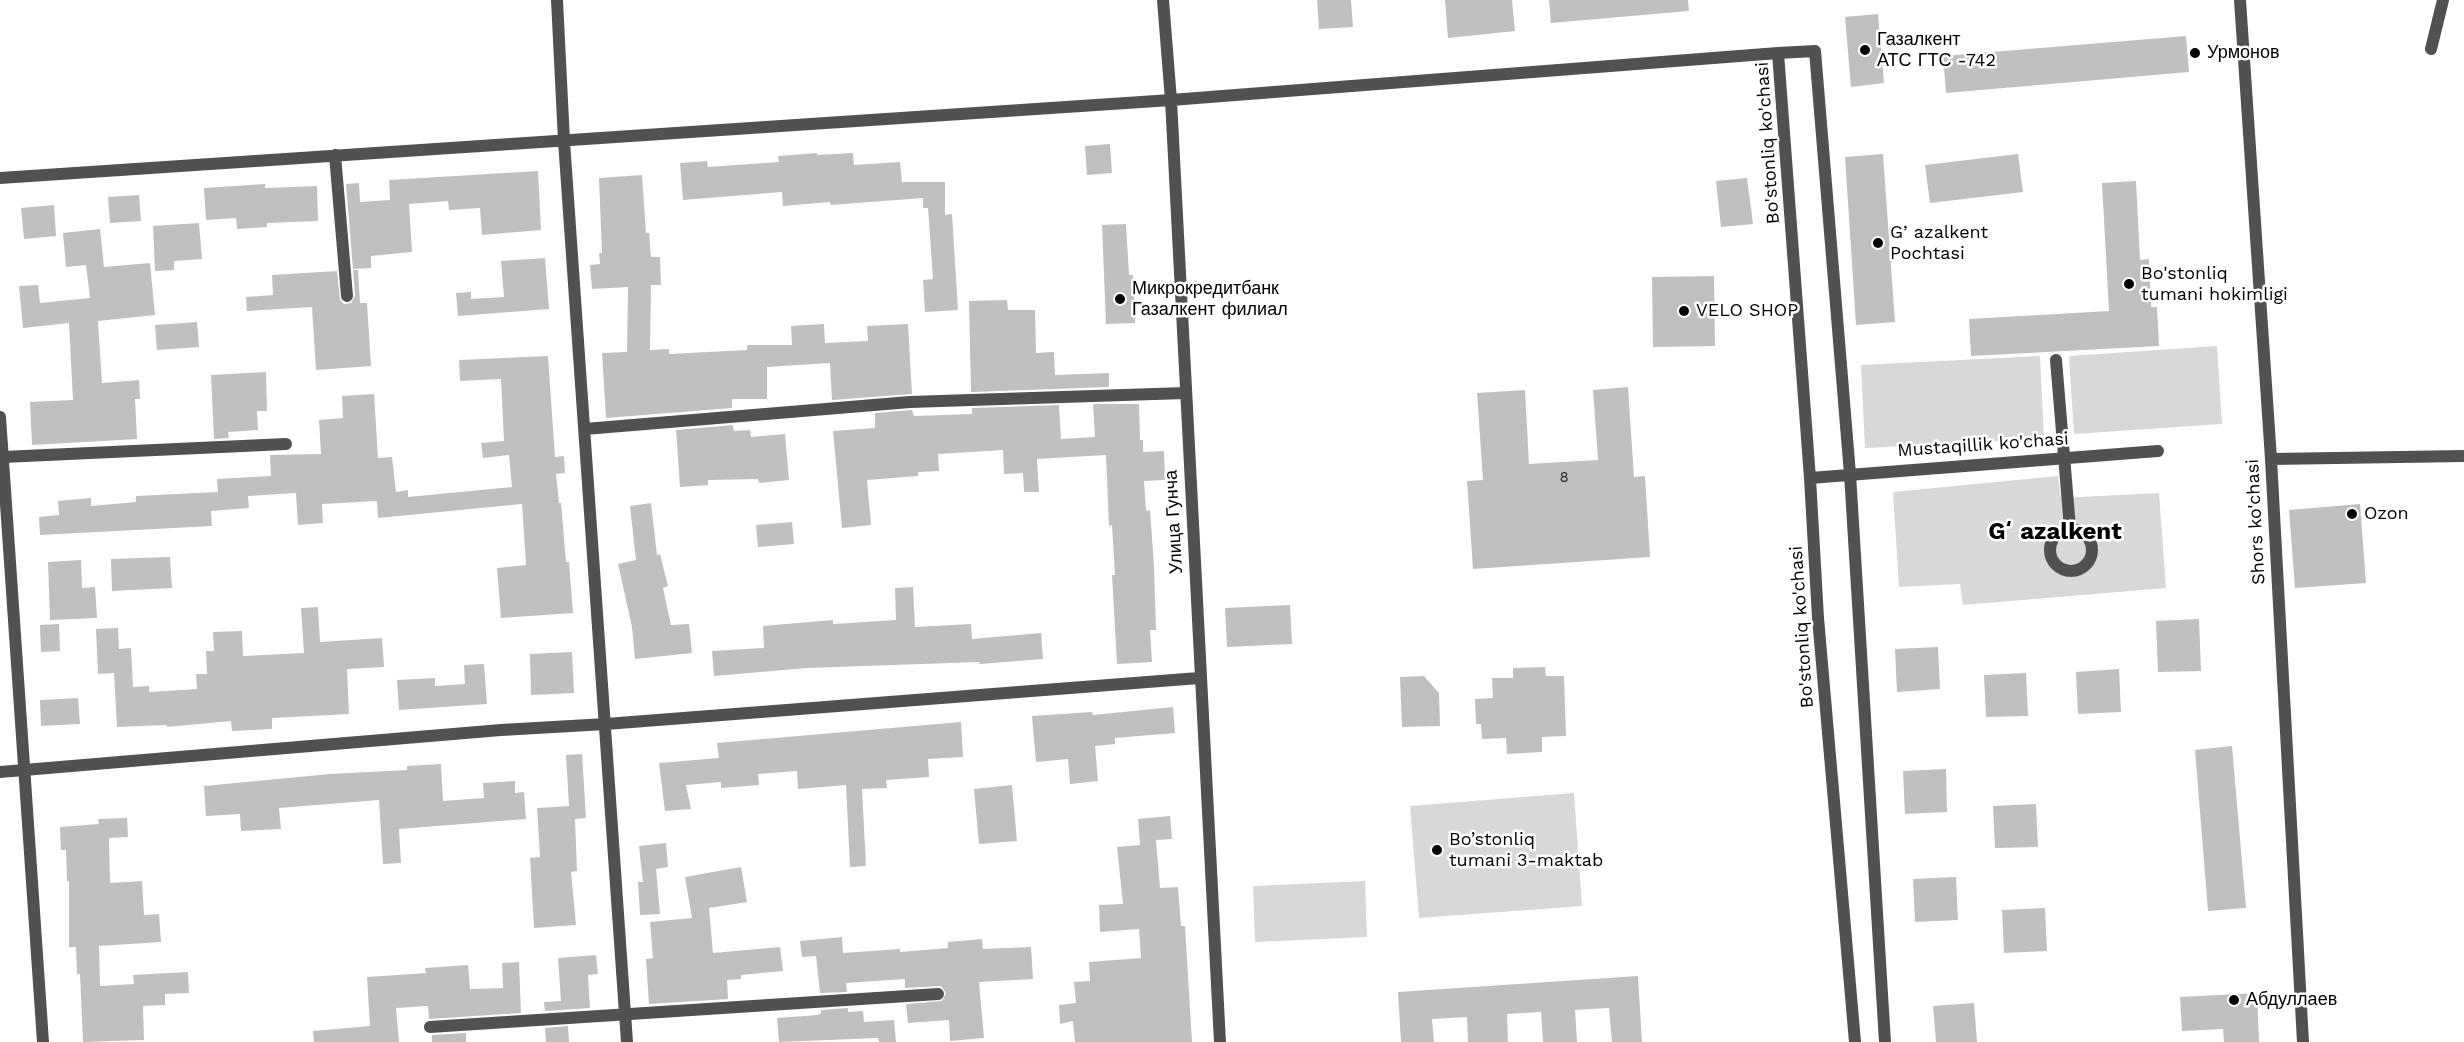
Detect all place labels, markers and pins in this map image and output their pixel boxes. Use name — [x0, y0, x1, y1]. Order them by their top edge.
place label: Газалкент АТС ГТС -742 — [1877, 29, 1996, 72]
place label: Урмонов — [2207, 42, 2280, 64]
marker: Газалкент АТС ГТС -742 — [1858, 43, 1872, 57]
marker: Урмонов — [2188, 46, 2202, 60]
place label: Gʼazalkent Pochtasi — [1890, 222, 1988, 264]
marker: Gʼazalkent Pochtasi — [1871, 236, 1885, 250]
place label: Bo'stonliq tumani hokimligi — [2141, 263, 2288, 306]
marker: Bo'stonliq tumani hokimligi — [2122, 277, 2136, 291]
place label: Микрокредитбанк Газалкент филиал — [1132, 278, 1288, 320]
marker: Микрокредитбанк Газалкент филиал — [1113, 292, 1127, 306]
place label: VELO SHOP — [1696, 300, 1798, 322]
marker: VELO SHOP — [1677, 304, 1691, 318]
place label: Ozon — [2364, 503, 2409, 525]
marker: Ozon — [2345, 507, 2359, 521]
place label: Bo’stonliq tumani 3-maktab — [1449, 829, 1603, 872]
marker: Bo’stonliq tumani 3-maktab — [1430, 843, 1444, 857]
place label: Абдуллаев — [2246, 989, 2337, 1011]
marker: Абдуллаев — [2227, 993, 2241, 1007]

